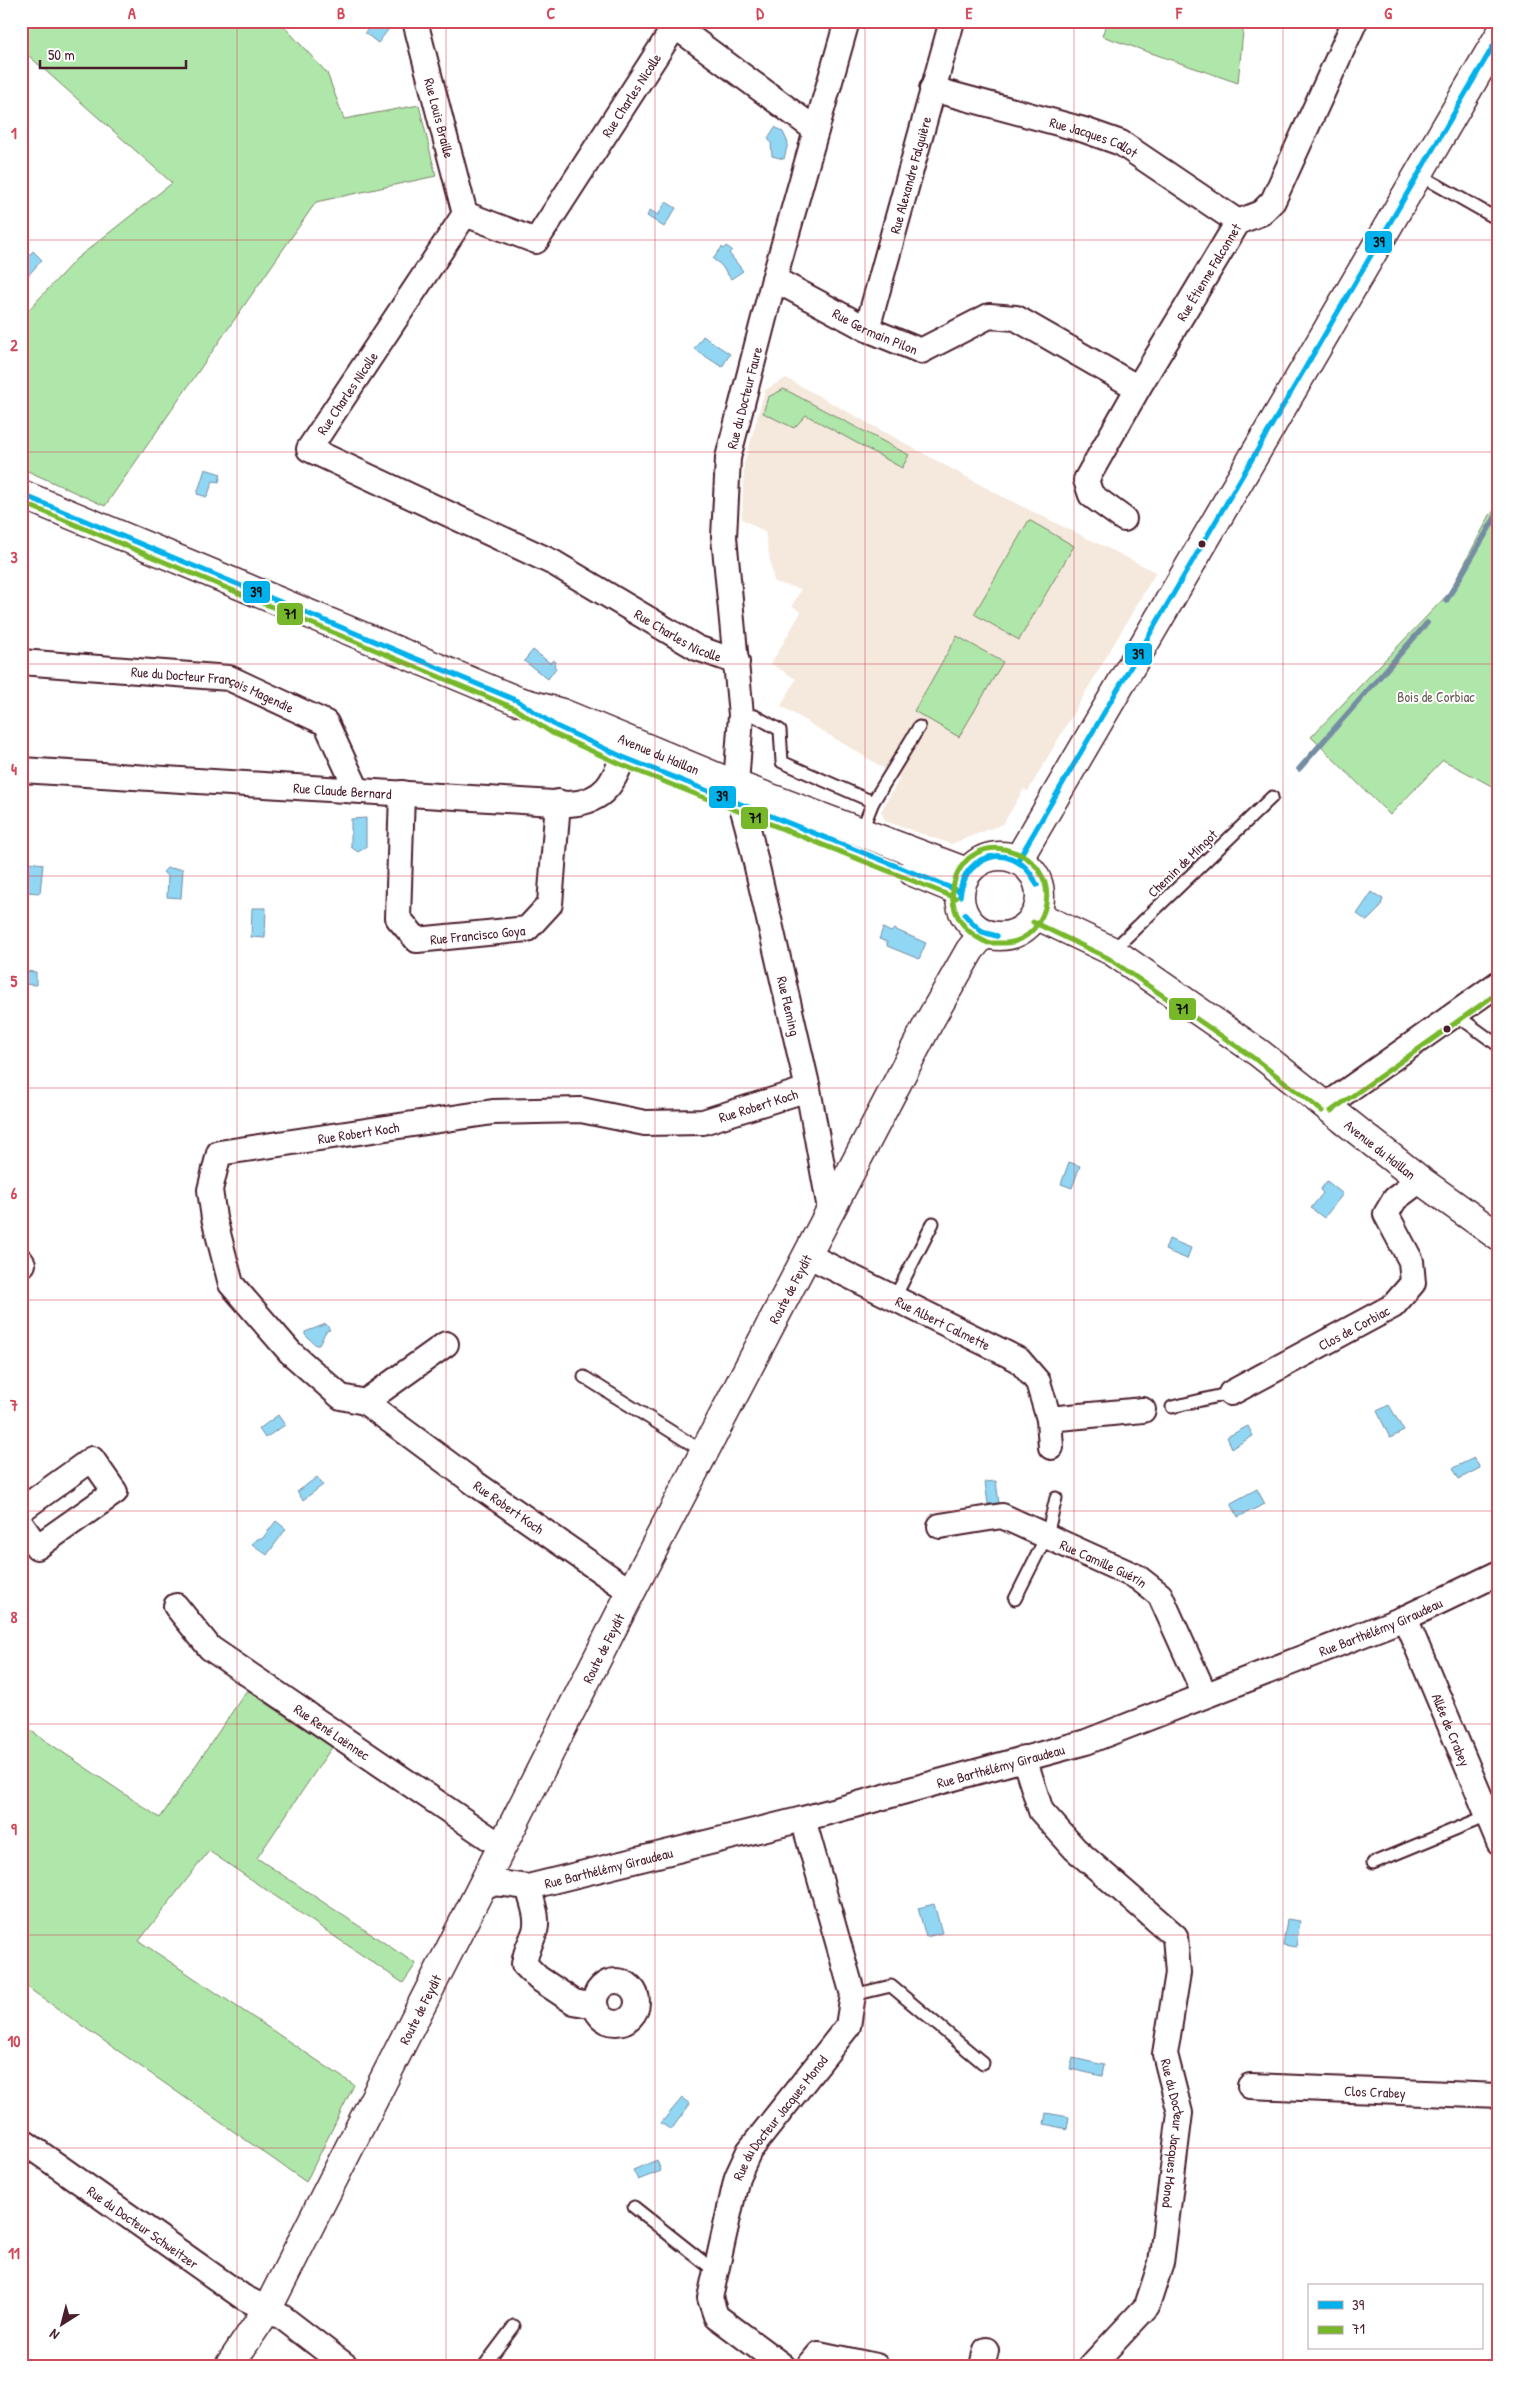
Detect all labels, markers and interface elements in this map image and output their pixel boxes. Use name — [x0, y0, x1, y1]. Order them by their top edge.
text: A — [128, 2, 136, 24]
text: B — [337, 2, 345, 24]
text: C — [547, 2, 556, 24]
text: D — [756, 2, 764, 24]
text: E — [965, 2, 973, 24]
text: F — [1175, 2, 1183, 24]
text: G — [1384, 2, 1392, 24]
scale bar — [40, 38, 186, 70]
text: 50 m — [48, 44, 75, 65]
street label: Rue Charles Nicolle — [597, 49, 665, 141]
street label: Rue Louis Braille — [421, 76, 460, 160]
street label: Rue Jacques Callot — [1048, 112, 1142, 161]
street label: Rue Alexandre Falguière — [884, 114, 935, 235]
text: 1 — [11, 122, 17, 144]
street label: Rue Étienne Falconnet — [1171, 219, 1245, 324]
line badge: 39 — [1364, 230, 1393, 254]
text: 39 — [1373, 232, 1386, 251]
street label: Rue Germain Pilon — [829, 303, 921, 358]
text: 2 — [10, 334, 18, 356]
street label: Rue du Docteur Faure — [721, 344, 766, 451]
street label: Rue Charles Nicolle — [312, 347, 382, 438]
unlabelled marker — [1197, 539, 1207, 549]
text: 3 — [10, 546, 18, 568]
line badge: 39 — [242, 580, 271, 604]
text: 39 — [250, 582, 263, 601]
line badge: 71 — [276, 602, 304, 626]
text: 71 — [283, 604, 296, 623]
street label: Rue Charles Nicolle — [631, 604, 725, 666]
line badge: 39 — [1124, 642, 1153, 666]
text: 39 — [1132, 644, 1145, 663]
street label: Rue du Docteur François Magendie — [130, 661, 298, 717]
park label: Bois de Corbiac — [1397, 687, 1475, 706]
street label: Avenue du Haillan — [616, 728, 702, 778]
text: 4 — [11, 758, 17, 780]
street label: Rue Claude Bernard — [293, 777, 393, 802]
line badge: 39 — [708, 785, 737, 809]
text: 39 — [716, 786, 729, 805]
line badge: 71 — [740, 806, 769, 830]
text: 71 — [748, 808, 761, 827]
street label: Chemin de Mingot — [1143, 825, 1222, 902]
street label: Rue Francisco Goya — [429, 920, 526, 948]
text: 5 — [11, 970, 18, 992]
street label: Rue Fleming — [772, 974, 805, 1038]
line badge: 71 — [1168, 997, 1197, 1021]
text: 71 — [1175, 999, 1188, 1018]
unlabelled marker — [1442, 1024, 1452, 1034]
street label: Rue Robert Koch — [716, 1083, 800, 1126]
street label: Avenue du Haillan — [1341, 1115, 1420, 1183]
street label: Rue Robert Koch — [317, 1117, 400, 1148]
text: 6 — [11, 1182, 18, 1204]
street label: Route de Feydit — [764, 1251, 816, 1327]
street label: Rue Albert Calmette — [893, 1291, 994, 1354]
street label: Clos de Corbiac — [1314, 1300, 1393, 1354]
text: 7 — [9, 1394, 18, 1416]
street label: Rue Robert Koch — [470, 1476, 548, 1538]
street label: Rue Camille Guérin — [1057, 1534, 1152, 1591]
street label: Rue Barthélémy Giraudeau — [1316, 1592, 1445, 1660]
text: 8 — [11, 1606, 18, 1628]
street label: Route de Feydit — [577, 1610, 628, 1686]
street label: Allée de Crabey — [1428, 1690, 1476, 1769]
street label: Rue René Laënnec — [291, 1699, 374, 1764]
street label: Rue Barthélémy Giraudeau — [934, 1739, 1067, 1792]
text: 9 — [11, 1818, 17, 1840]
street label: Rue Barthélémy Giraudeau — [542, 1842, 675, 1892]
street label: Route de Feydit — [394, 1971, 445, 2047]
text: 10 — [8, 2030, 20, 2052]
street label: Rue du Docteur Jacques Monod — [727, 2050, 832, 2183]
street label: Rue du Docteur Jacques Monod — [1157, 2056, 1190, 2209]
street label: Clos Crabey — [1344, 2080, 1406, 2103]
street label: Rue du Docteur Schweitzer — [84, 2181, 203, 2273]
text: 11 — [8, 2242, 20, 2264]
legend — [1308, 2284, 1482, 2350]
text: 39 — [1352, 2294, 1365, 2315]
north arrow — [38, 2300, 88, 2350]
text: 71 — [1352, 2318, 1365, 2339]
text: N — [45, 2325, 63, 2345]

